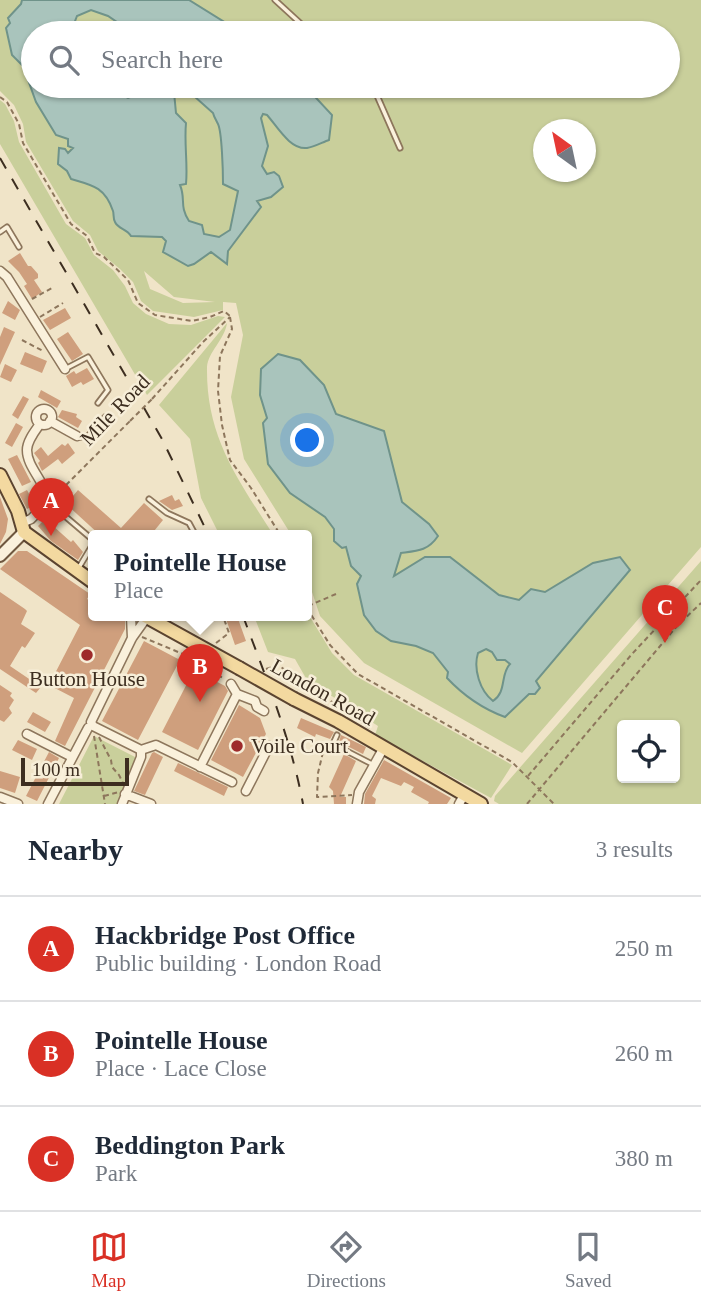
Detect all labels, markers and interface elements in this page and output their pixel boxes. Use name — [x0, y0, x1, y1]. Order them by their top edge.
search box — [21, 21, 680, 98]
icon: search — [45, 41, 83, 79]
text: Search here — [101, 45, 223, 74]
north arrow — [533, 119, 596, 182]
street label: Mile Road — [75, 369, 155, 450]
your location — [290, 423, 324, 457]
pin: A — [28, 478, 74, 536]
popup — [88, 530, 312, 621]
text: Pointelle House — [114, 548, 286, 577]
text: Place — [114, 578, 164, 603]
pin: C — [642, 585, 688, 643]
pin: B — [177, 644, 223, 702]
marker: Button House — [79, 647, 95, 663]
street label: London Road — [267, 654, 380, 731]
place label: Button House — [29, 667, 145, 691]
map controls — [617, 720, 680, 783]
button: locate — [617, 720, 680, 783]
place label: Voile Court — [251, 734, 348, 758]
marker: Voile Court — [229, 738, 245, 754]
scale bar — [21, 755, 130, 787]
text: 100 m — [32, 759, 80, 780]
text: Nearby — [28, 833, 123, 866]
text: 3 results — [596, 837, 673, 862]
text: Hackbridge Post Office — [95, 921, 355, 950]
text: A — [43, 936, 59, 961]
text: 250 m — [615, 936, 673, 961]
text: Public building · London Road — [95, 951, 381, 976]
text: Pointelle House — [95, 1026, 268, 1055]
text: B — [43, 1041, 59, 1066]
text: 260 m — [615, 1041, 673, 1066]
text: Place · Lace Close — [95, 1056, 267, 1081]
text: Beddington Park — [95, 1131, 285, 1160]
text: C — [43, 1146, 59, 1171]
text: 380 m — [615, 1146, 673, 1171]
text: Park — [95, 1161, 137, 1186]
tab: Map — [90, 1228, 128, 1292]
tab: Directions — [307, 1228, 386, 1292]
tab: Saved — [565, 1228, 611, 1292]

